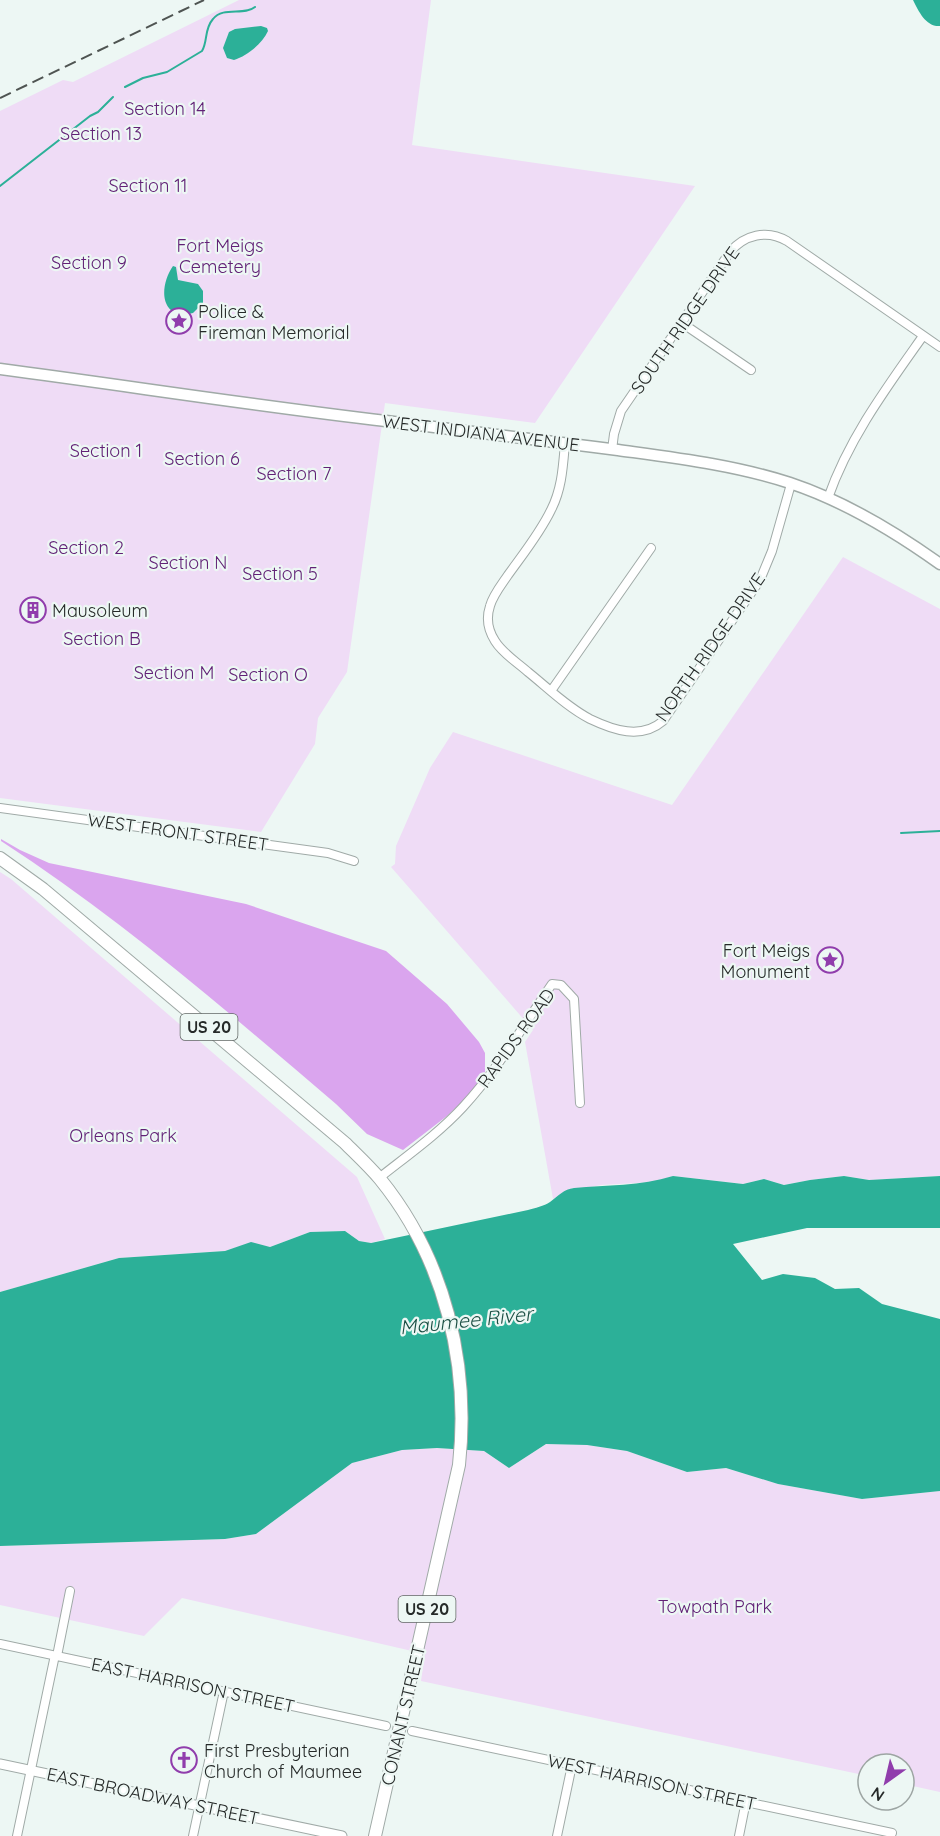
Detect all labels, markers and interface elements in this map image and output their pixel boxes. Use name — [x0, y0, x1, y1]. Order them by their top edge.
park label: Section 14 — [124, 97, 206, 120]
park label: Section 13 — [60, 122, 142, 145]
park label: Section 11 — [108, 174, 188, 197]
park label: Fort Meigs Cemetery — [176, 234, 264, 278]
street label: SOUTH RIDGE DRIVE — [626, 242, 744, 398]
park label: Section 9 — [51, 251, 127, 274]
place label: Police & Fireman Memorial — [198, 300, 350, 344]
place icon: Police & Fireman Memorial — [164, 306, 194, 336]
street label: WEST INDIANA AVENUE — [381, 410, 581, 456]
park label: Section 1 — [70, 439, 142, 462]
park label: Section 6 — [164, 447, 240, 470]
park label: Section 7 — [257, 462, 332, 485]
park label: Section 2 — [48, 536, 124, 559]
park label: Section N — [149, 551, 227, 574]
park label: Section 5 — [242, 562, 318, 585]
street label: NORTH RIDGE DRIVE — [650, 568, 770, 726]
building icon: Mausoleum — [18, 595, 48, 625]
place label: Mausoleum — [52, 599, 148, 622]
park label: Section B — [63, 627, 141, 650]
park label: Section M — [134, 661, 214, 684]
park label: Section O — [228, 663, 308, 686]
street label: WEST FRONT STREET — [86, 808, 270, 856]
place label: Fort Meigs Monument — [721, 939, 810, 983]
place icon: Fort Meigs Monument — [815, 945, 845, 975]
street label: RAPIDS ROAD — [472, 984, 560, 1092]
road number: US 20 — [180, 1014, 238, 1040]
park label: Orleans Park — [69, 1124, 177, 1147]
water label: Maumee River — [398, 1300, 536, 1339]
park label: Towpath Park — [658, 1595, 772, 1618]
road number: US 20 — [398, 1596, 456, 1622]
street label: CONANT STREET — [376, 1642, 430, 1788]
street label: EAST HARRISON STREET — [89, 1652, 297, 1718]
place label: First Presbyterian Church of Maumee — [204, 1739, 362, 1783]
church icon: First Presbyterian Church of Maumee — [169, 1745, 199, 1775]
street label: WEST HARRISON STREET — [545, 1749, 759, 1815]
north arrow — [856, 1752, 916, 1812]
street label: EAST BROADWAY STREET — [45, 1762, 262, 1830]
text: N — [867, 1783, 888, 1806]

